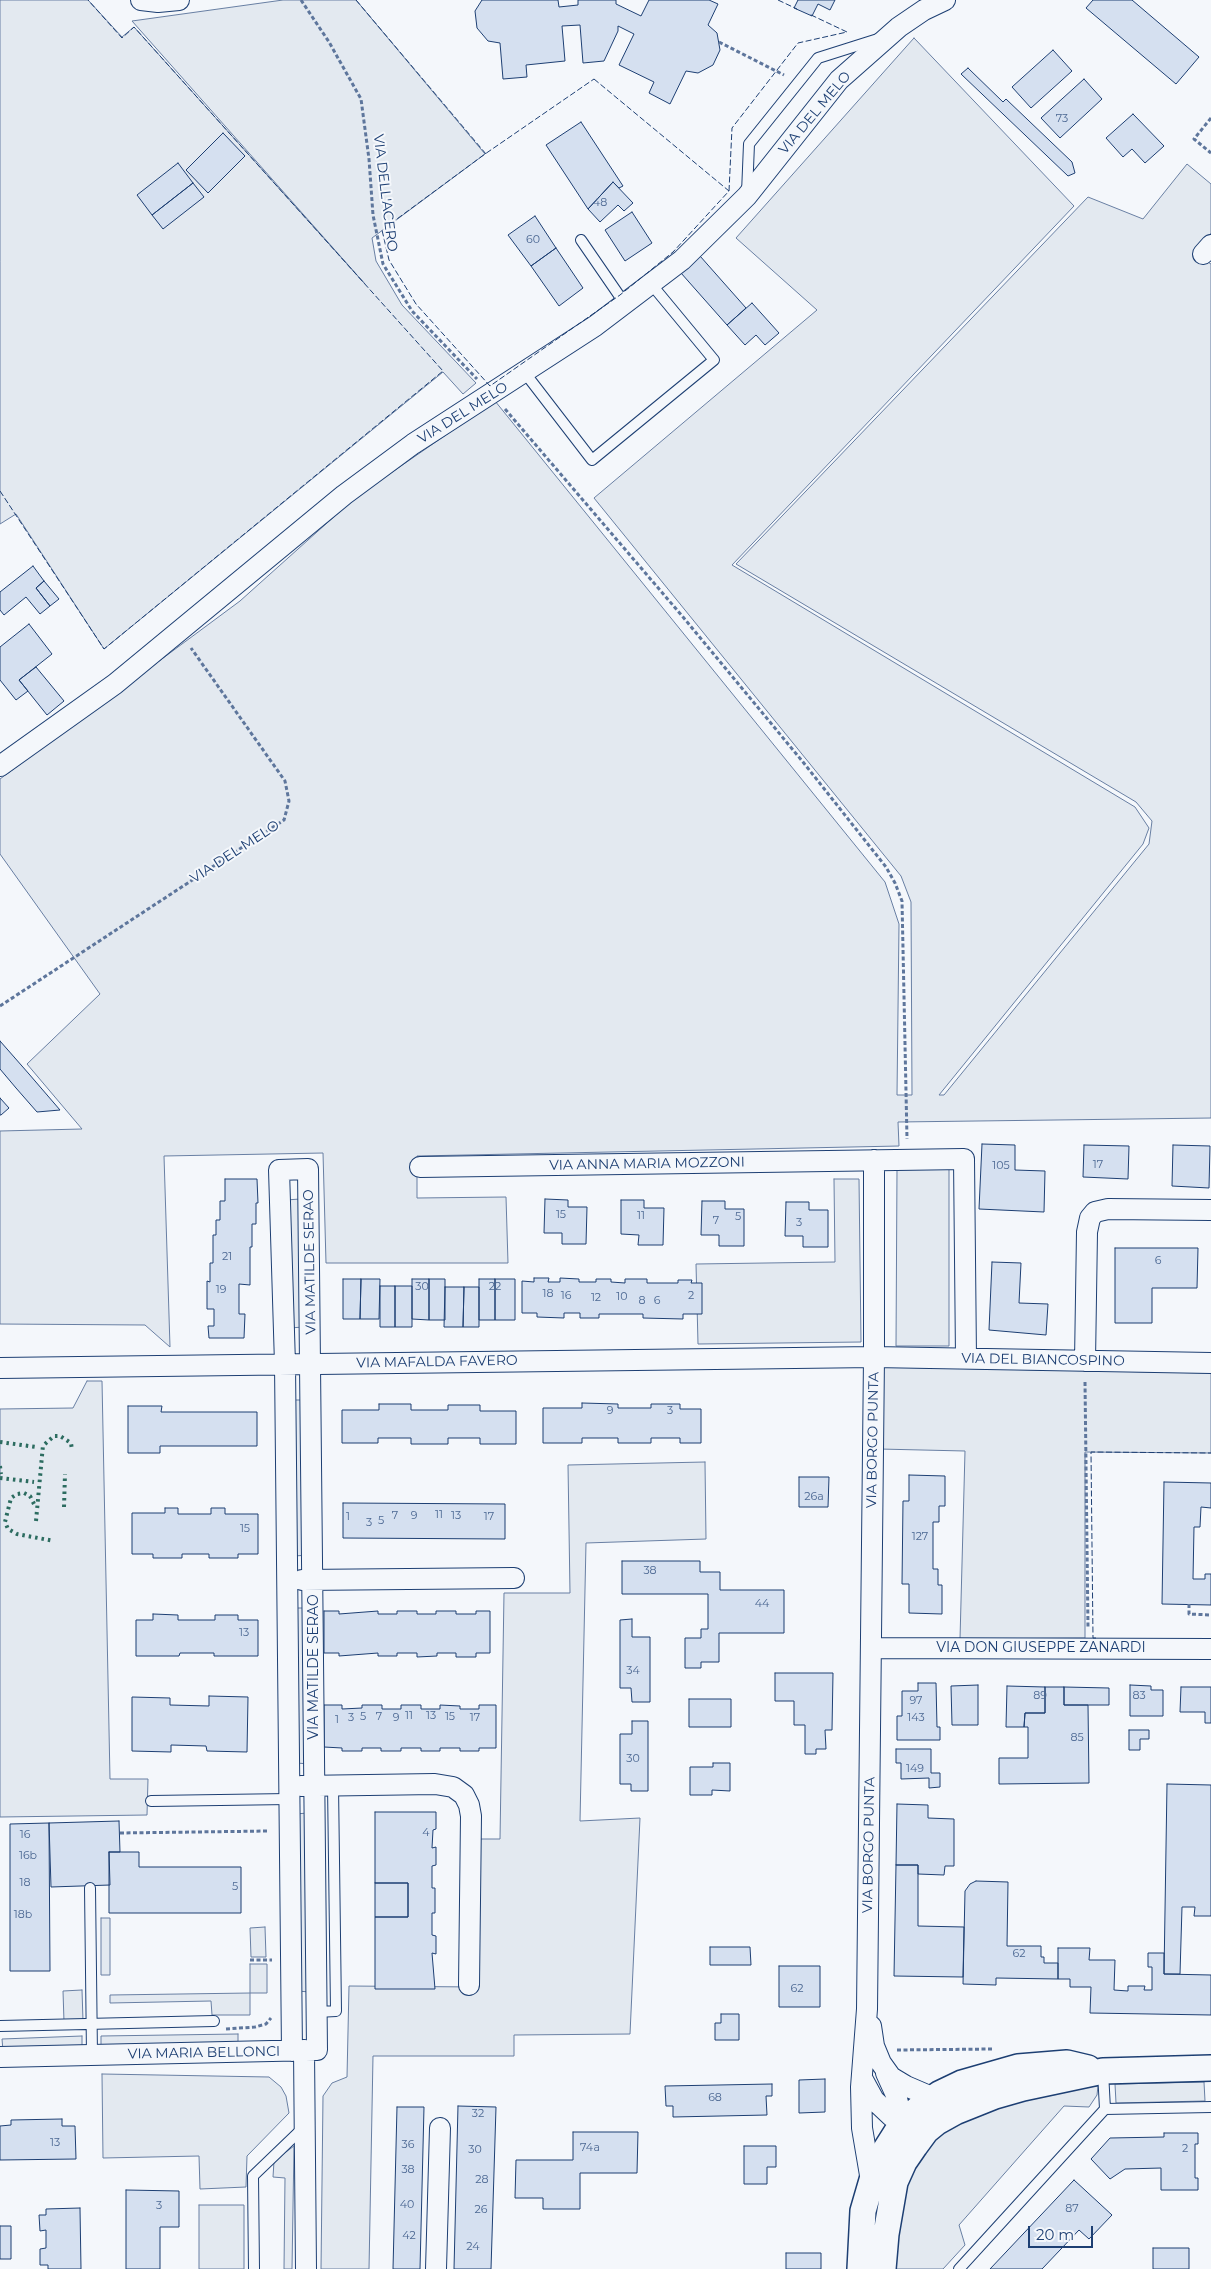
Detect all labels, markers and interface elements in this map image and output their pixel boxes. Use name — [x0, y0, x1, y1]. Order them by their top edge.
street label: VIA DEL MELO — [776, 68, 854, 158]
house number: 73 — [1056, 112, 1068, 126]
street label: VIA DELL'ACERO — [369, 133, 401, 253]
house number: 48 — [593, 196, 607, 210]
house number: 60 — [526, 233, 540, 247]
street label: VIA DEL MELO — [415, 379, 511, 447]
street label: VIA DEL MELO — [187, 817, 283, 887]
street label: VIA ANNA MARIA MOZZONI — [549, 1154, 745, 1174]
house number: 17 — [1093, 1158, 1103, 1172]
house number: 105 — [992, 1159, 1010, 1173]
street label: VIA MATILDE SERAO — [300, 1189, 320, 1335]
house number: 15 — [556, 1208, 566, 1222]
house number: 11 — [637, 1209, 645, 1223]
house number: 5 — [735, 1210, 741, 1224]
house number: 7 — [713, 1214, 719, 1228]
house number: 3 — [796, 1216, 802, 1230]
house number: 21 — [222, 1250, 232, 1264]
house number: 6 — [1155, 1254, 1161, 1268]
house number: 30 — [415, 1280, 429, 1294]
house number: 22 — [489, 1280, 501, 1294]
house number: 19 — [216, 1283, 226, 1297]
house number: 18 — [543, 1287, 553, 1301]
house number: 16 — [561, 1289, 571, 1303]
house number: 2 — [688, 1289, 694, 1303]
house number: 10 — [616, 1290, 628, 1304]
house number: 12 — [591, 1291, 601, 1305]
house number: 8 — [638, 1294, 646, 1308]
house number: 6 — [654, 1294, 660, 1308]
street label: VIA DEL BIANCOSPINO — [961, 1350, 1125, 1370]
street label: VIA MAFALDA FAVERO — [356, 1352, 518, 1372]
street label: VIA BORGO PUNTA — [863, 1372, 883, 1508]
house number: 9 — [607, 1404, 613, 1418]
house number: 3 — [667, 1404, 673, 1418]
house number: 26a — [804, 1490, 824, 1504]
house number: 11 — [435, 1508, 443, 1522]
house number: 7 — [392, 1509, 398, 1523]
house number: 9 — [411, 1509, 417, 1523]
house number: 13 — [451, 1509, 461, 1523]
house number: 1 — [346, 1510, 350, 1524]
house number: 17 — [484, 1510, 494, 1524]
house number: 5 — [378, 1514, 384, 1528]
house number: 3 — [366, 1516, 372, 1530]
house number: 15 — [240, 1522, 250, 1536]
house number: 127 — [912, 1530, 928, 1544]
house number: 38 — [643, 1564, 657, 1578]
street label: VIA MATILDE SERAO — [306, 1594, 322, 1740]
house number: 44 — [755, 1597, 769, 1611]
house number: 13 — [239, 1626, 249, 1640]
street label: VIA DON GIUSEPPE ZANARDI — [936, 1640, 1146, 1656]
house number: 34 — [626, 1664, 640, 1678]
house number: 89 — [1033, 1689, 1047, 1703]
house number: 83 — [1132, 1689, 1146, 1703]
house number: 97 — [909, 1694, 923, 1708]
house number: 11 — [405, 1709, 413, 1723]
house number: 13 — [426, 1709, 436, 1723]
house number: 5 — [360, 1710, 366, 1724]
house number: 7 — [376, 1710, 382, 1724]
house number: 15 — [445, 1710, 455, 1724]
house number: 3 — [348, 1711, 354, 1725]
house number: 9 — [393, 1711, 399, 1725]
house number: 17 — [470, 1711, 480, 1725]
house number: 143 — [907, 1711, 925, 1725]
house number: 1 — [335, 1713, 339, 1727]
house number: 85 — [1070, 1731, 1084, 1745]
house number: 30 — [626, 1752, 640, 1766]
house number: 149 — [906, 1762, 924, 1776]
street label: VIA BORGO PUNTA — [859, 1777, 879, 1913]
house number: 4 — [422, 1826, 430, 1840]
house number: 16 — [20, 1828, 30, 1842]
house number: 16b — [19, 1849, 37, 1863]
house number: 18 — [20, 1876, 30, 1890]
house number: 5 — [232, 1880, 238, 1894]
house number: 18b — [14, 1908, 32, 1922]
house number: 62 — [1013, 1947, 1025, 1961]
house number: 62 — [791, 1982, 803, 1996]
street label: VIA MARIA BELLONCI — [128, 2043, 280, 2063]
house number: 68 — [708, 2091, 722, 2105]
house number: 32 — [472, 2107, 484, 2121]
house number: 13 — [50, 2136, 60, 2150]
house number: 36 — [402, 2138, 414, 2152]
house number: 74a — [580, 2141, 600, 2155]
house number: 2 — [1182, 2142, 1188, 2156]
house number: 30 — [468, 2143, 482, 2157]
house number: 38 — [401, 2163, 415, 2177]
house number: 28 — [475, 2173, 489, 2187]
house number: 40 — [400, 2198, 414, 2212]
house number: 3 — [156, 2199, 162, 2213]
house number: 87 — [1065, 2202, 1079, 2216]
house number: 26 — [475, 2203, 487, 2217]
scale bar — [1031, 2216, 1096, 2248]
text: 20 m — [1036, 2225, 1074, 2244]
house number: 42 — [402, 2229, 416, 2243]
house number: 24 — [466, 2240, 480, 2254]

